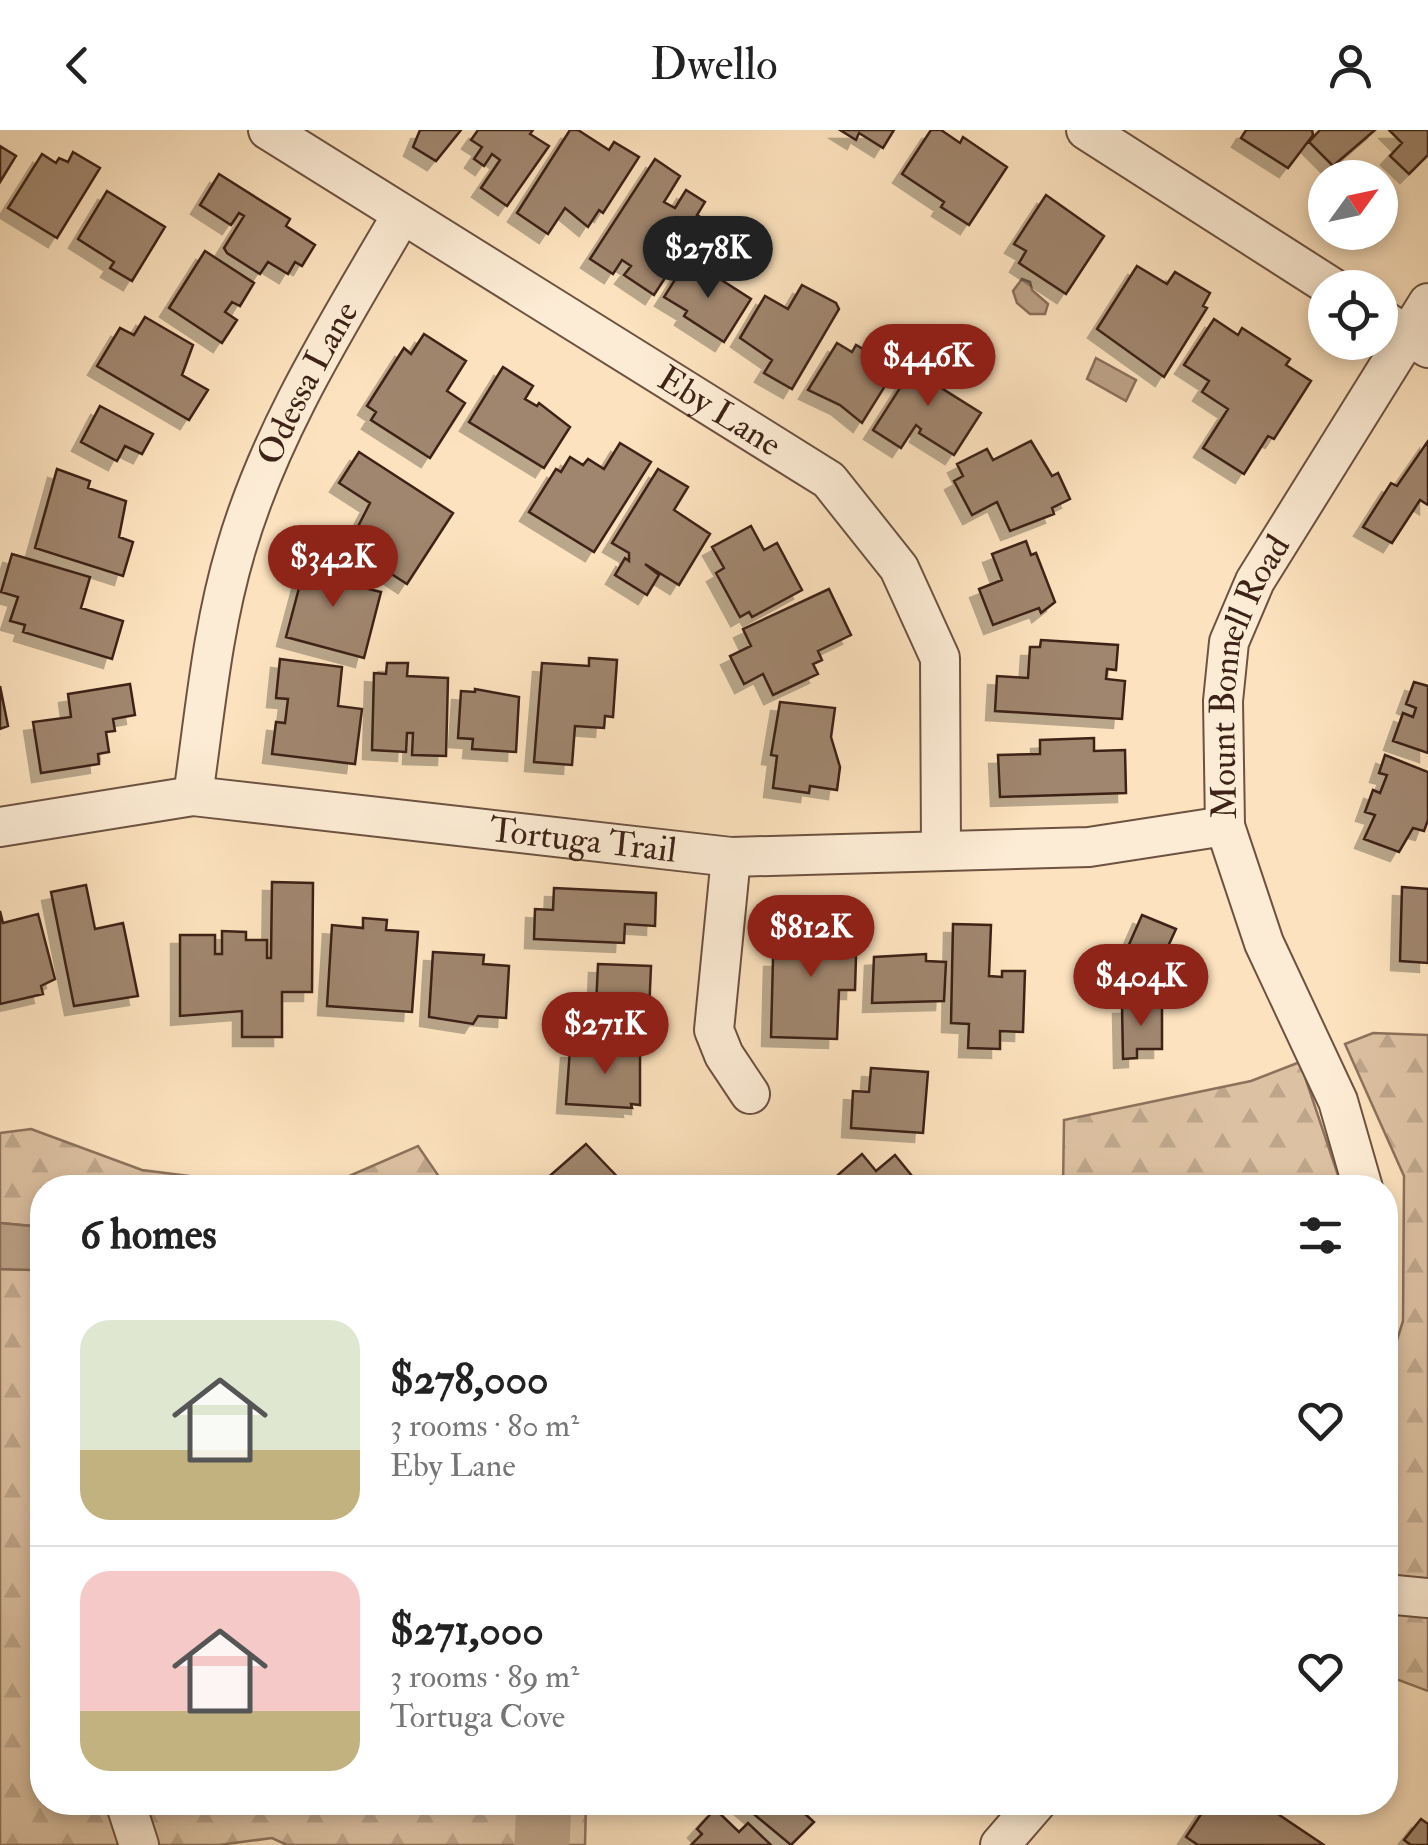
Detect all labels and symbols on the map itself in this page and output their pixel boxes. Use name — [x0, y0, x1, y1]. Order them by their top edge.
north arrow — [1308, 160, 1398, 250]
pin: $278K — [638, 216, 778, 301]
street label: Odessa Lane — [247, 293, 368, 472]
pin: $446K — [858, 324, 998, 409]
street label: Eby Lane — [649, 357, 789, 467]
pin: $342K — [263, 525, 403, 610]
street label: Mount Bonnell Road — [1201, 527, 1300, 820]
street label: Tortuga Trail — [487, 808, 679, 873]
pin: $812K — [741, 895, 881, 980]
pin: $404K — [1071, 944, 1211, 1029]
pin: $271K — [535, 992, 675, 1077]

